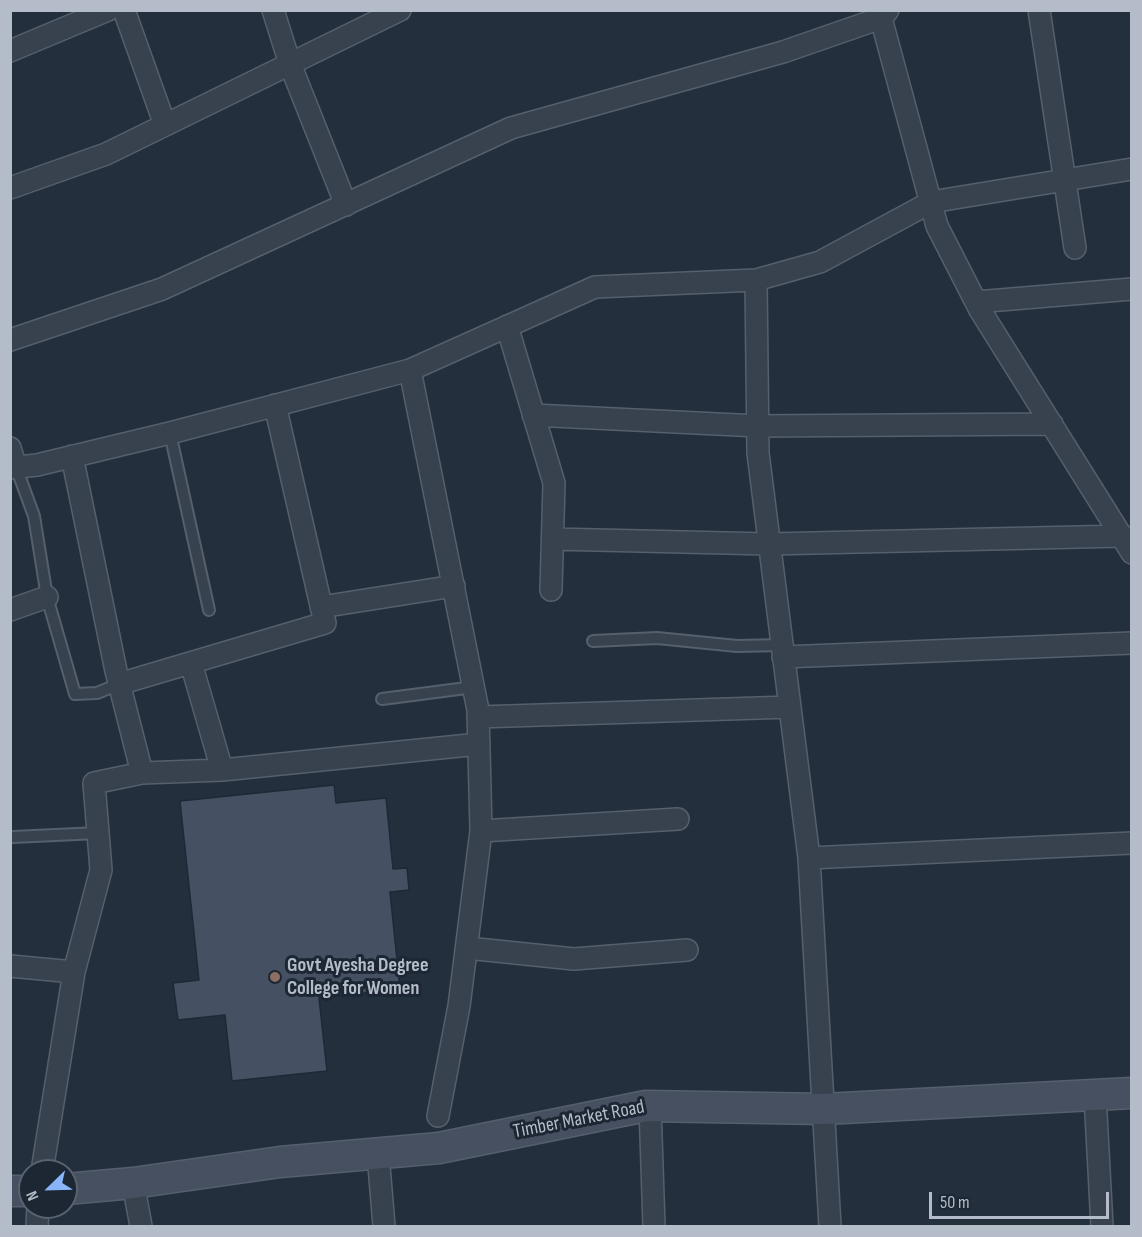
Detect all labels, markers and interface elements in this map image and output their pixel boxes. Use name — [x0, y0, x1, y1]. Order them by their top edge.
place label: Govt Ayesha Degree College for Women — [287, 954, 428, 1001]
marker: Govt Ayesha Degree College for Women — [268, 970, 282, 984]
street label: Timber Market Road — [511, 1096, 647, 1144]
north arrow — [18, 1159, 78, 1219]
scale bar — [932, 1180, 1112, 1218]
text: N — [22, 1188, 43, 1203]
text: 50 m — [940, 1192, 970, 1213]

